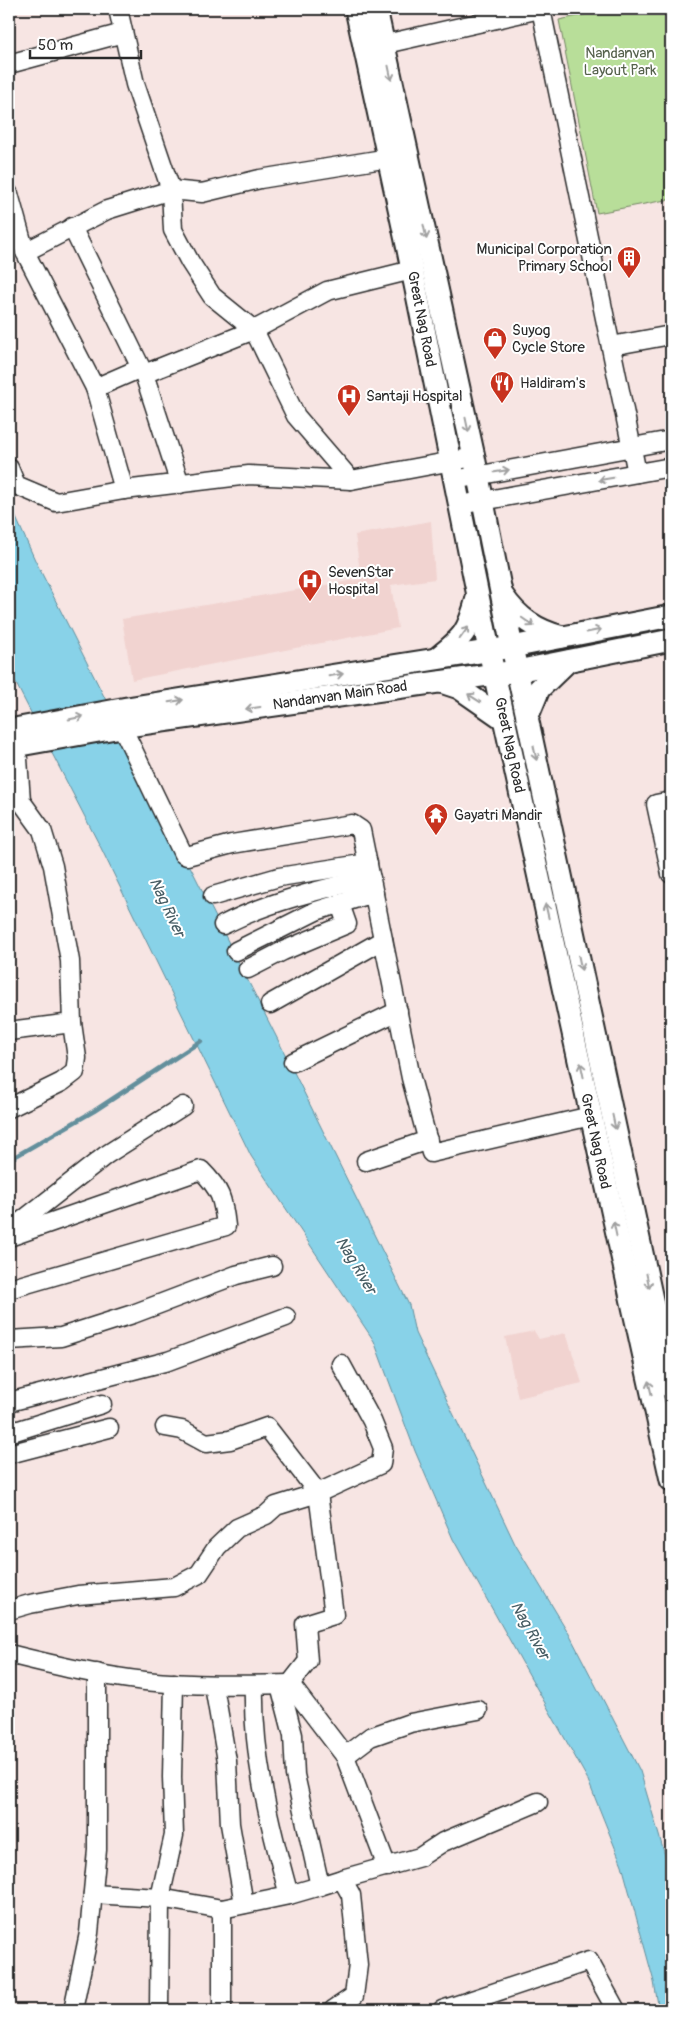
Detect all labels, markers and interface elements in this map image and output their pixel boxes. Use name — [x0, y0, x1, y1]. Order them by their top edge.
scale bar — [30, 28, 141, 60]
text: 50 m — [38, 36, 73, 55]
park label: Nandanvan Layout Park — [583, 44, 657, 80]
one-way arrow — [386, 65, 395, 81]
one-way arrow — [420, 224, 430, 240]
place label: Municipal Corporation Primary School — [477, 240, 612, 276]
building icon: Municipal Corporation Primary School — [616, 245, 642, 279]
street label: Great Nag Road — [403, 270, 440, 369]
place label: Suyog Cycle Store — [512, 321, 585, 357]
shop icon: Suyog Cycle Store — [482, 326, 508, 360]
restaurant icon: Haldiram's — [489, 370, 515, 404]
place label: Haldiram's — [520, 374, 586, 393]
hospital icon: Santaji Hospital — [336, 383, 362, 417]
place label: Santaji Hospital — [366, 387, 463, 406]
one-way arrow — [463, 417, 472, 433]
one-way arrow — [494, 465, 510, 475]
one-way arrow — [598, 474, 614, 484]
place label: SevenStar Hospital — [328, 563, 394, 599]
hospital icon: SevenStar Hospital — [297, 568, 323, 602]
one-way arrow — [520, 616, 534, 627]
one-way arrow — [459, 626, 469, 640]
one-way arrow — [586, 626, 602, 635]
one-way arrow — [328, 670, 344, 680]
street label: Nandanvan Main Road — [272, 677, 409, 714]
one-way arrow — [467, 692, 481, 703]
one-way arrow — [167, 695, 183, 705]
street label: Great Nag Road — [490, 696, 529, 795]
one-way arrow — [245, 703, 261, 713]
one-way arrow — [67, 712, 83, 722]
one-way arrow — [530, 744, 540, 760]
temple icon: Gayatri Mandir — [423, 802, 449, 836]
place label: Gayatri Mandir — [454, 806, 543, 825]
water label: Nag River — [145, 875, 190, 942]
one-way arrow — [542, 903, 552, 919]
one-way arrow — [576, 954, 585, 970]
one-way arrow — [576, 1062, 586, 1078]
street label: Great Nag Road — [576, 1092, 615, 1191]
one-way arrow — [610, 1113, 619, 1129]
one-way arrow — [610, 1221, 619, 1237]
water label: Nag River — [331, 1233, 382, 1300]
one-way arrow — [644, 1272, 653, 1288]
one-way arrow — [645, 1380, 654, 1396]
water label: Nag River — [506, 1598, 555, 1665]

